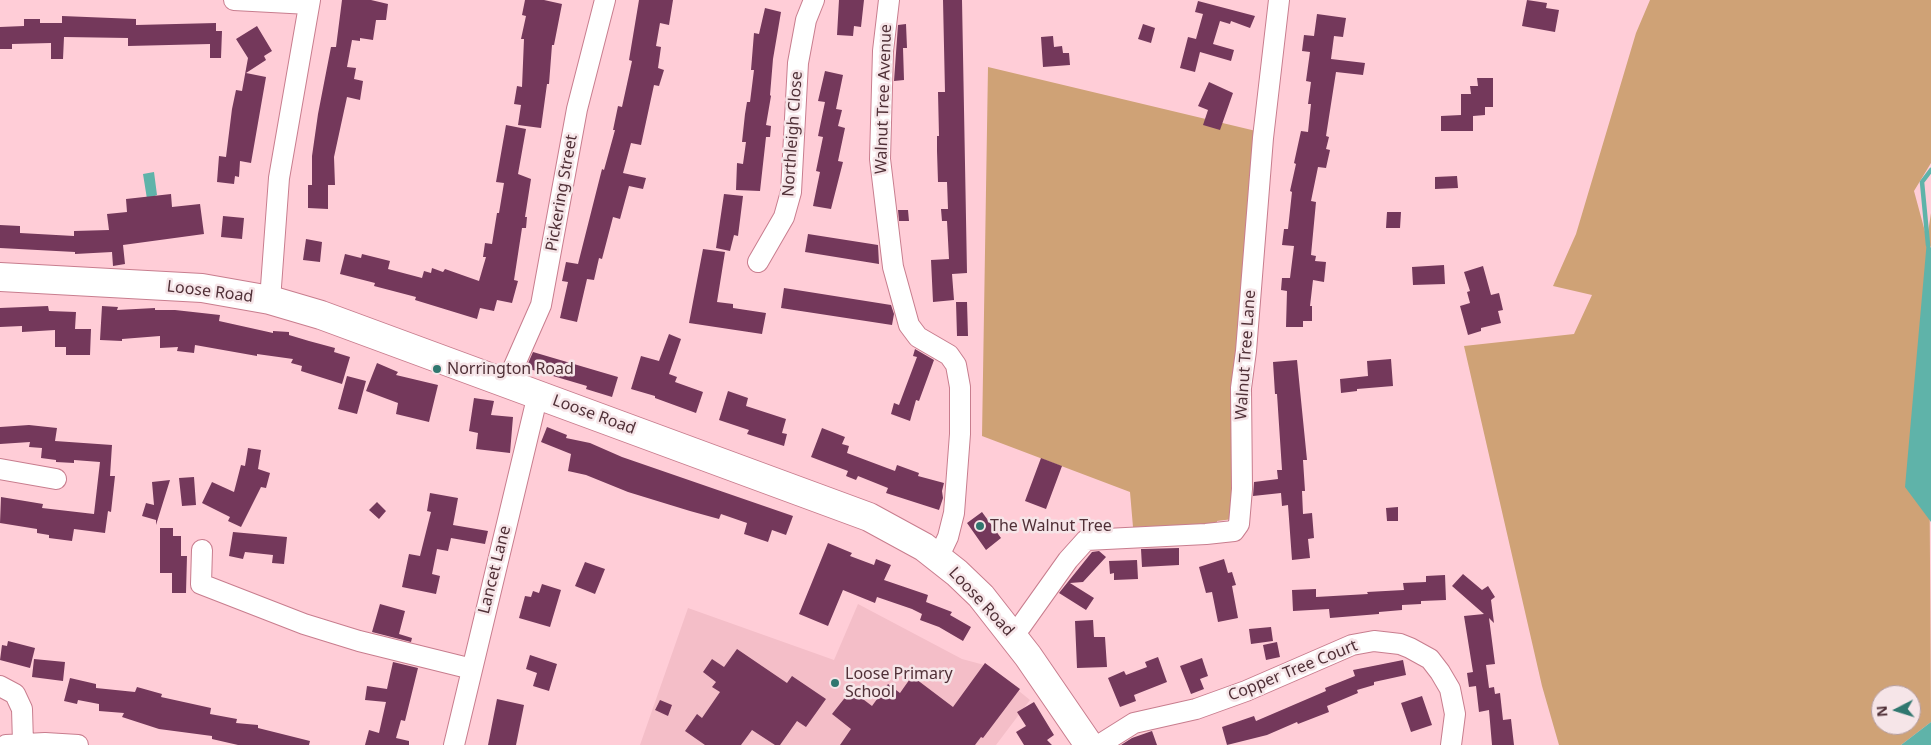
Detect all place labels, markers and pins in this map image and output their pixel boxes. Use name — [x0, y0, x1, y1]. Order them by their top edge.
place label: Norrington Road — [447, 359, 574, 379]
marker: Norrington Road — [431, 363, 443, 375]
place label: The Walnut Tree — [990, 516, 1112, 536]
marker: The Walnut Tree — [974, 520, 986, 532]
place label: Loose Primary School — [845, 664, 953, 702]
marker: Loose Primary School — [829, 677, 841, 689]

